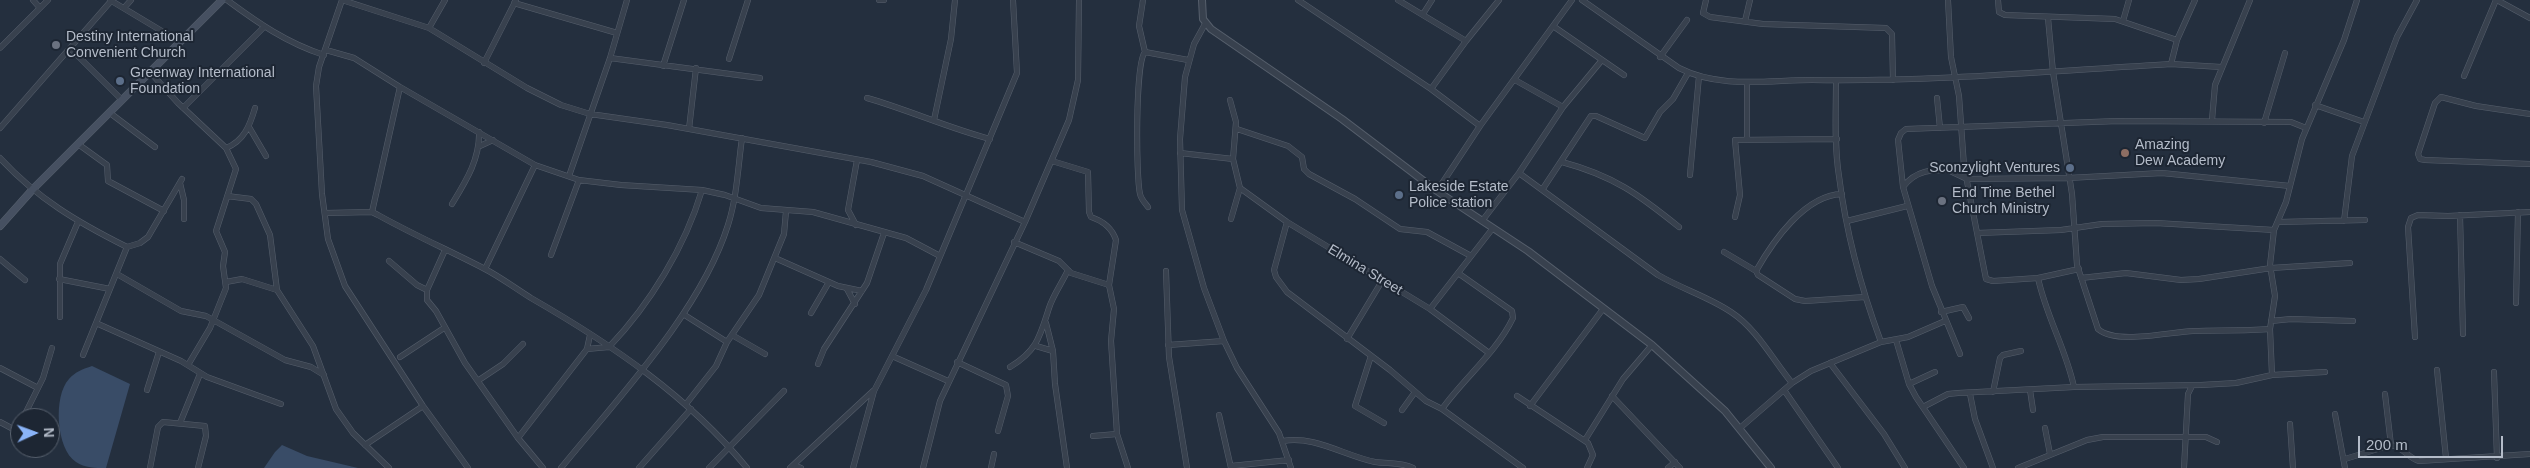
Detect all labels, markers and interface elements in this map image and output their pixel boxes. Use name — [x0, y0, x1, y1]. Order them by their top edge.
place label: Destiny International Convenient Church — [66, 29, 194, 62]
marker: Destiny International Convenient Church — [50, 39, 62, 51]
place label: Greenway International Foundation — [130, 65, 275, 98]
marker: Greenway International Foundation — [114, 75, 126, 87]
place label: Amazing Dew Academy — [2135, 137, 2225, 170]
marker: Amazing Dew Academy — [2119, 147, 2131, 159]
place label: Sconzylight Ventures — [1929, 160, 2060, 176]
marker: Sconzylight Ventures — [2064, 162, 2076, 174]
place label: Lakeside Estate Police station — [1409, 179, 1509, 212]
place label: End Time Bethel Church Ministry — [1952, 185, 2055, 218]
marker: Lakeside Estate Police station — [1393, 189, 1405, 201]
marker: End Time Bethel Church Ministry — [1936, 195, 1948, 207]
street label: Elmina Street — [1325, 241, 1405, 299]
north arrow — [10, 408, 60, 458]
scale bar — [2360, 426, 2505, 458]
text: N — [41, 427, 57, 438]
text: 200 m — [2366, 436, 2408, 453]

